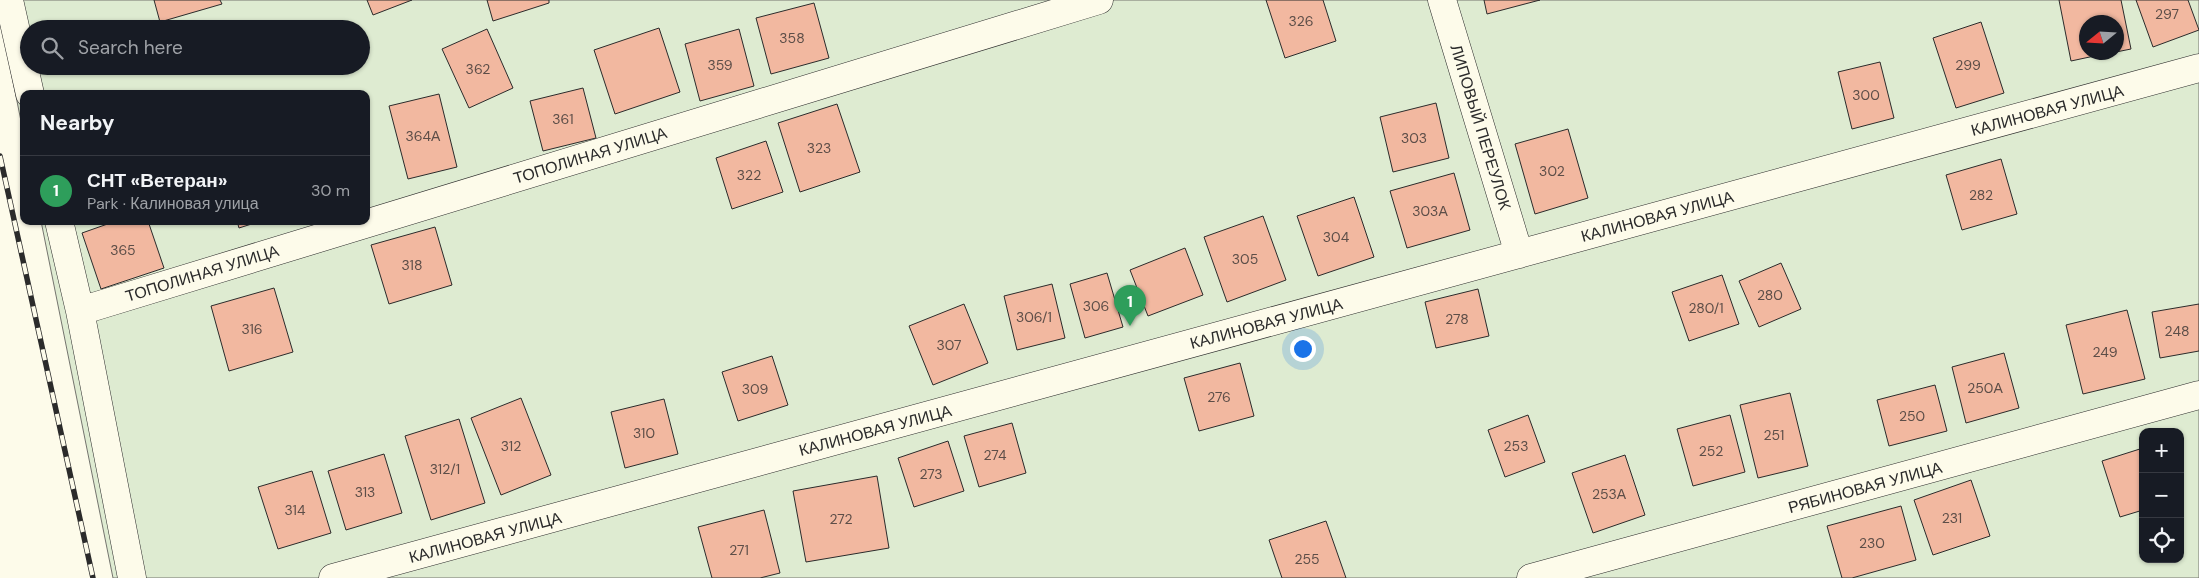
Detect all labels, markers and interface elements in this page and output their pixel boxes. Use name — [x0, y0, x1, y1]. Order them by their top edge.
house number: 297 — [2155, 5, 2179, 23]
house number: 326 — [1288, 12, 1314, 30]
north arrow — [2079, 15, 2124, 60]
search box — [20, 20, 370, 75]
house number: 358 — [779, 29, 805, 47]
icon: search — [38, 34, 66, 62]
text: Search here — [78, 35, 183, 60]
street label: ЛИПОВЫЙ ПЕРЕУЛОК — [1445, 42, 1516, 213]
house number: 359 — [707, 56, 733, 74]
house number: 299 — [1955, 56, 1981, 74]
house number: 362 — [466, 60, 490, 78]
street label: КАЛИНОВАЯ УЛИЦА — [1969, 80, 2126, 141]
house number: 300 — [1852, 86, 1880, 104]
text: Nearby — [40, 109, 114, 137]
house number: 361 — [552, 110, 574, 128]
street label: ТОПОЛИНАЯ УЛИЦА — [511, 122, 670, 189]
house number: 364А — [406, 127, 441, 145]
house number: 303 — [1401, 129, 1427, 147]
house number: 323 — [807, 139, 831, 157]
house number: 302 — [1539, 162, 1565, 180]
house number: 322 — [737, 166, 761, 184]
text: СНТ «Ветеран» — [87, 168, 228, 193]
text: 1 — [53, 180, 59, 201]
text: 30 m — [311, 180, 350, 201]
street label: КАЛИНОВАЯ УЛИЦА — [1579, 186, 1736, 247]
house number: 282 — [1969, 186, 1993, 204]
text: Park · Калиновая улица — [87, 193, 259, 214]
house number: 303А — [1412, 202, 1448, 220]
house number: 304 — [1323, 228, 1350, 246]
street label: ТОПОЛИНАЯ УЛИЦА — [123, 240, 282, 307]
house number: 365 — [110, 241, 136, 259]
house number: 305 — [1232, 250, 1258, 268]
house number: 318 — [402, 256, 422, 274]
pin: 1 — [1114, 285, 1146, 326]
house number: 280 — [1757, 286, 1783, 304]
street label: КАЛИНОВАЯ УЛИЦА — [1188, 293, 1345, 354]
house number: 306 — [1083, 297, 1109, 315]
house number: 280/1 — [1688, 299, 1724, 317]
house number: 306/1 — [1016, 308, 1052, 326]
house number: 278 — [1445, 310, 1469, 328]
house number: 316 — [241, 320, 263, 338]
house number: 248 — [2165, 322, 2189, 340]
house number: 307 — [936, 336, 962, 354]
your location — [1290, 336, 1316, 362]
house number: 249 — [2092, 343, 2118, 361]
house number: 250А — [1967, 379, 2003, 397]
house number: 309 — [742, 380, 769, 398]
house number: 276 — [1207, 388, 1231, 406]
street label: КАЛИНОВАЯ УЛИЦА — [797, 400, 954, 461]
house number: 250 — [1899, 407, 1925, 425]
house number: 310 — [633, 424, 655, 442]
house number: 251 — [1764, 426, 1784, 444]
map controls — [2139, 428, 2184, 563]
button: + — [2139, 428, 2184, 473]
house number: 312 — [501, 437, 521, 455]
house number: 253 — [1504, 437, 1528, 455]
house number: 252 — [1699, 442, 1723, 460]
house number: 274 — [984, 446, 1007, 464]
street label: РЯБИНОВАЯ УЛИЦА — [1786, 457, 1945, 518]
house number: 312/1 — [430, 460, 460, 478]
house number: 273 — [919, 465, 943, 483]
button: − — [2139, 473, 2184, 518]
house number: 313 — [355, 483, 375, 501]
house number: 253А — [1592, 485, 1627, 503]
house number: 314 — [285, 501, 306, 519]
street label: КАЛИНОВАЯ УЛИЦА — [407, 507, 564, 568]
house number: 231 — [1942, 509, 1962, 527]
house number: 272 — [829, 510, 853, 528]
button: locate — [2139, 518, 2184, 563]
house number: 230 — [1859, 534, 1885, 552]
house number: 271 — [729, 541, 749, 559]
house number: 255 — [1294, 550, 1320, 568]

